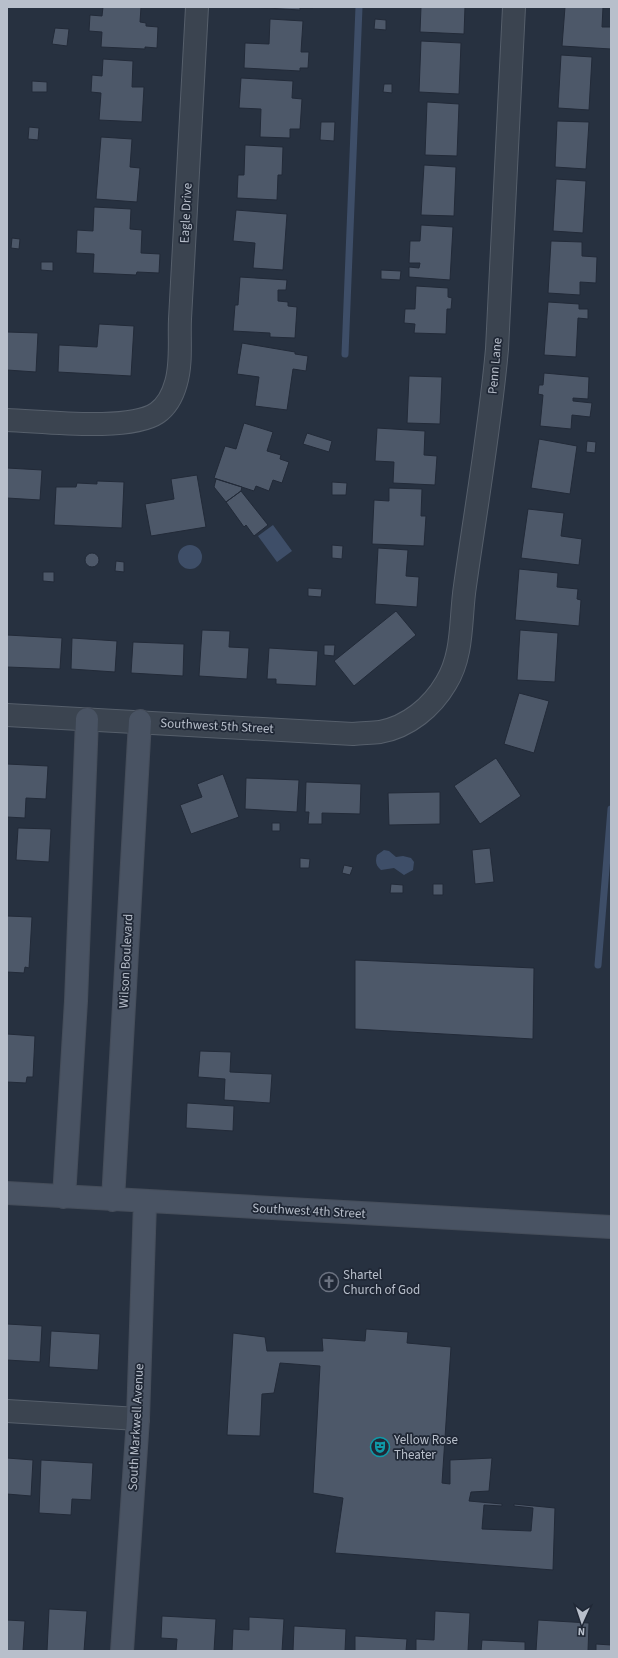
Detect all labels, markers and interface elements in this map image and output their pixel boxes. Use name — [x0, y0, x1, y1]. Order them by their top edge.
street label: Eagle Drive — [175, 182, 197, 244]
street label: Penn Lane — [484, 337, 506, 395]
street label: Southwest 5th Street — [160, 714, 275, 738]
street label: Wilson Boulevard — [115, 913, 137, 1009]
street label: Southwest 4th Street — [252, 1199, 367, 1223]
place label: Shartel Church of God — [343, 1266, 420, 1299]
church icon: Shartel Church of God — [318, 1271, 340, 1293]
street label: South Markwell Avenue — [124, 1363, 148, 1491]
place label: Yellow Rose Theater — [393, 1431, 458, 1464]
theatre icon: Yellow Rose Theater — [369, 1436, 391, 1458]
north arrow — [562, 1602, 602, 1642]
text: N — [577, 1624, 586, 1639]

